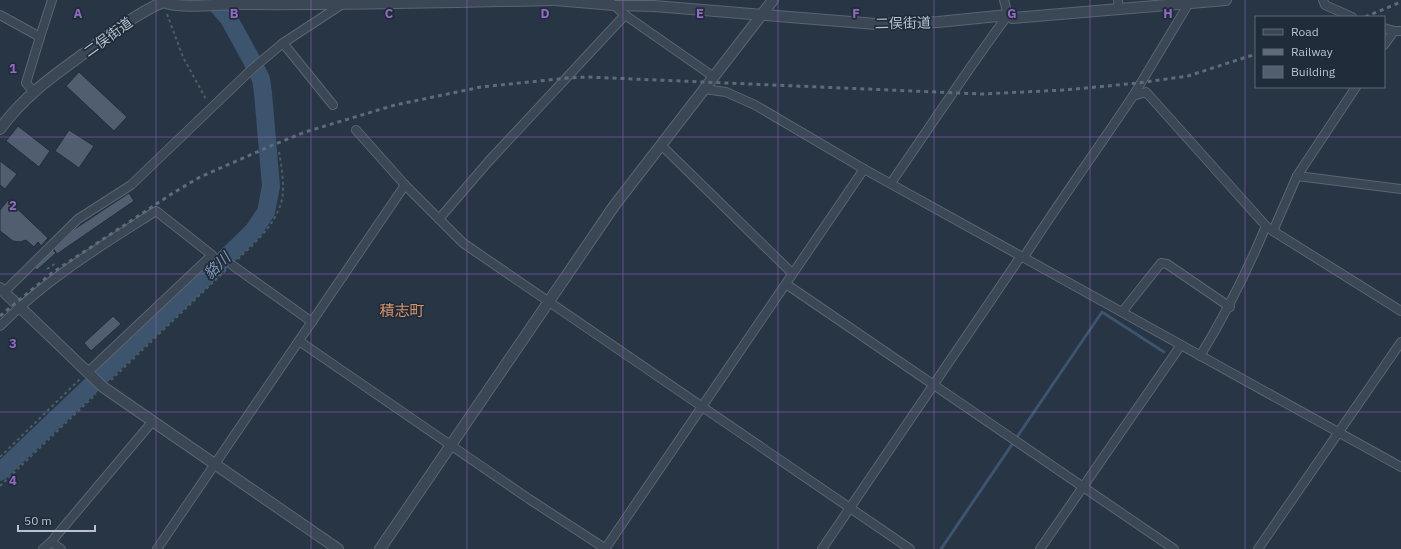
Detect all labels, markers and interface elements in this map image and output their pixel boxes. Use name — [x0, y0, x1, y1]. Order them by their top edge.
text: A — [74, 5, 83, 22]
text: B — [230, 5, 239, 22]
text: C — [385, 5, 394, 22]
text: D — [540, 5, 550, 22]
text: E — [696, 5, 704, 22]
text: F — [852, 5, 860, 22]
text: G — [1007, 5, 1017, 22]
text: H — [1163, 5, 1173, 22]
street label: 二俣街道 — [80, 13, 136, 61]
street label: 二俣街道 — [875, 14, 931, 32]
legend — [1255, 16, 1385, 88]
text: Road — [1291, 24, 1319, 39]
text: Railway — [1291, 44, 1333, 59]
text: 1 — [9, 60, 17, 77]
text: Building — [1291, 64, 1336, 79]
text: 2 — [9, 197, 17, 214]
water label: 貉川 — [199, 247, 235, 283]
district label: 積志町 — [379, 301, 425, 320]
text: 3 — [9, 335, 17, 352]
text: 4 — [9, 472, 17, 489]
scale bar — [18, 507, 95, 533]
text: 50 m — [24, 513, 52, 528]

